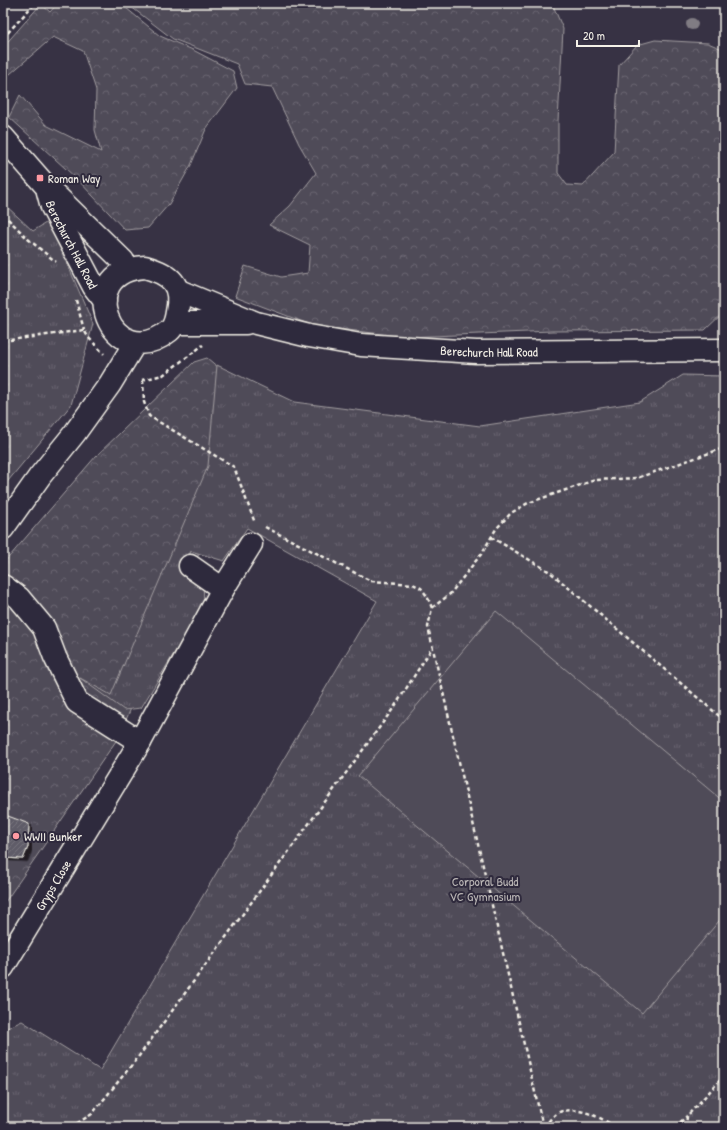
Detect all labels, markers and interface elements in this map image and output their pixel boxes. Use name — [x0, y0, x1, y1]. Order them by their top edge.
scale bar — [577, 22, 639, 48]
text: 20 m — [583, 27, 605, 44]
place label: Roman Way — [48, 169, 101, 187]
marker: Roman Way — [35, 173, 45, 183]
street label: Berechurch Hall Road — [42, 199, 102, 292]
street label: Berechurch Hall Road — [440, 341, 538, 361]
place label: WWII Bunker — [24, 827, 82, 845]
marker: WWII Bunker — [11, 831, 21, 841]
street label: Gryps Close — [31, 856, 75, 914]
park label: Corporal Budd VC Gymnasium — [450, 872, 521, 905]

